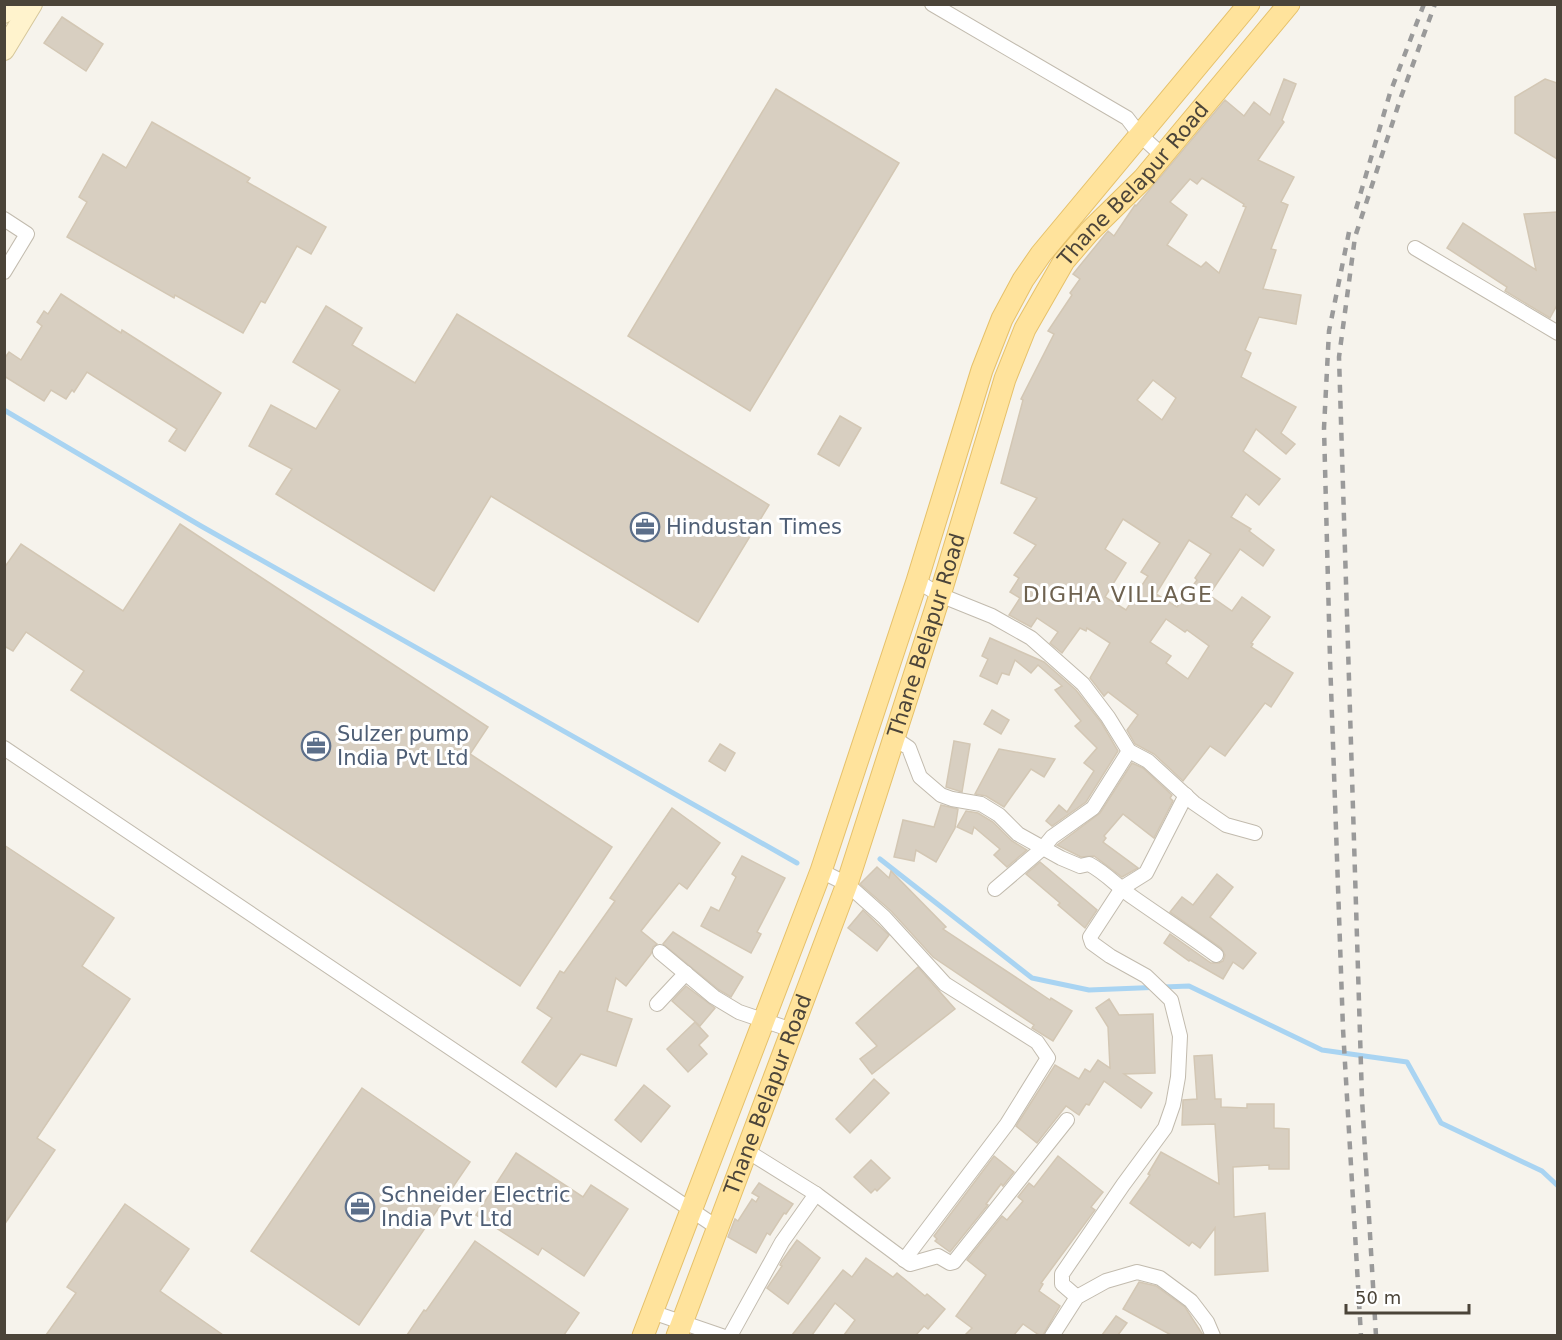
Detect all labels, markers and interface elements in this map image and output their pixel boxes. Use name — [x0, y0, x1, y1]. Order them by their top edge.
street label: Thane Belapur Road — [1053, 98, 1214, 272]
office icon: Hindustan Times — [629, 511, 661, 543]
place label: Hindustan Times — [666, 515, 842, 539]
street label: Thane Belapur Road — [883, 530, 970, 741]
district label: DIGHA VILLAGE — [1023, 582, 1213, 607]
place label: Sulzer pump India Pvt Ltd — [337, 722, 469, 770]
office icon: Sulzer pump India Pvt Ltd — [300, 730, 332, 762]
street label: Thane Belapur Road — [719, 991, 816, 1199]
place label: Schneider Electric India Pvt Ltd — [381, 1183, 571, 1231]
office icon: Schneider Electric India Pvt Ltd — [344, 1191, 376, 1223]
scale bar — [1346, 1277, 1469, 1315]
text: 50 m — [1355, 1287, 1401, 1308]

